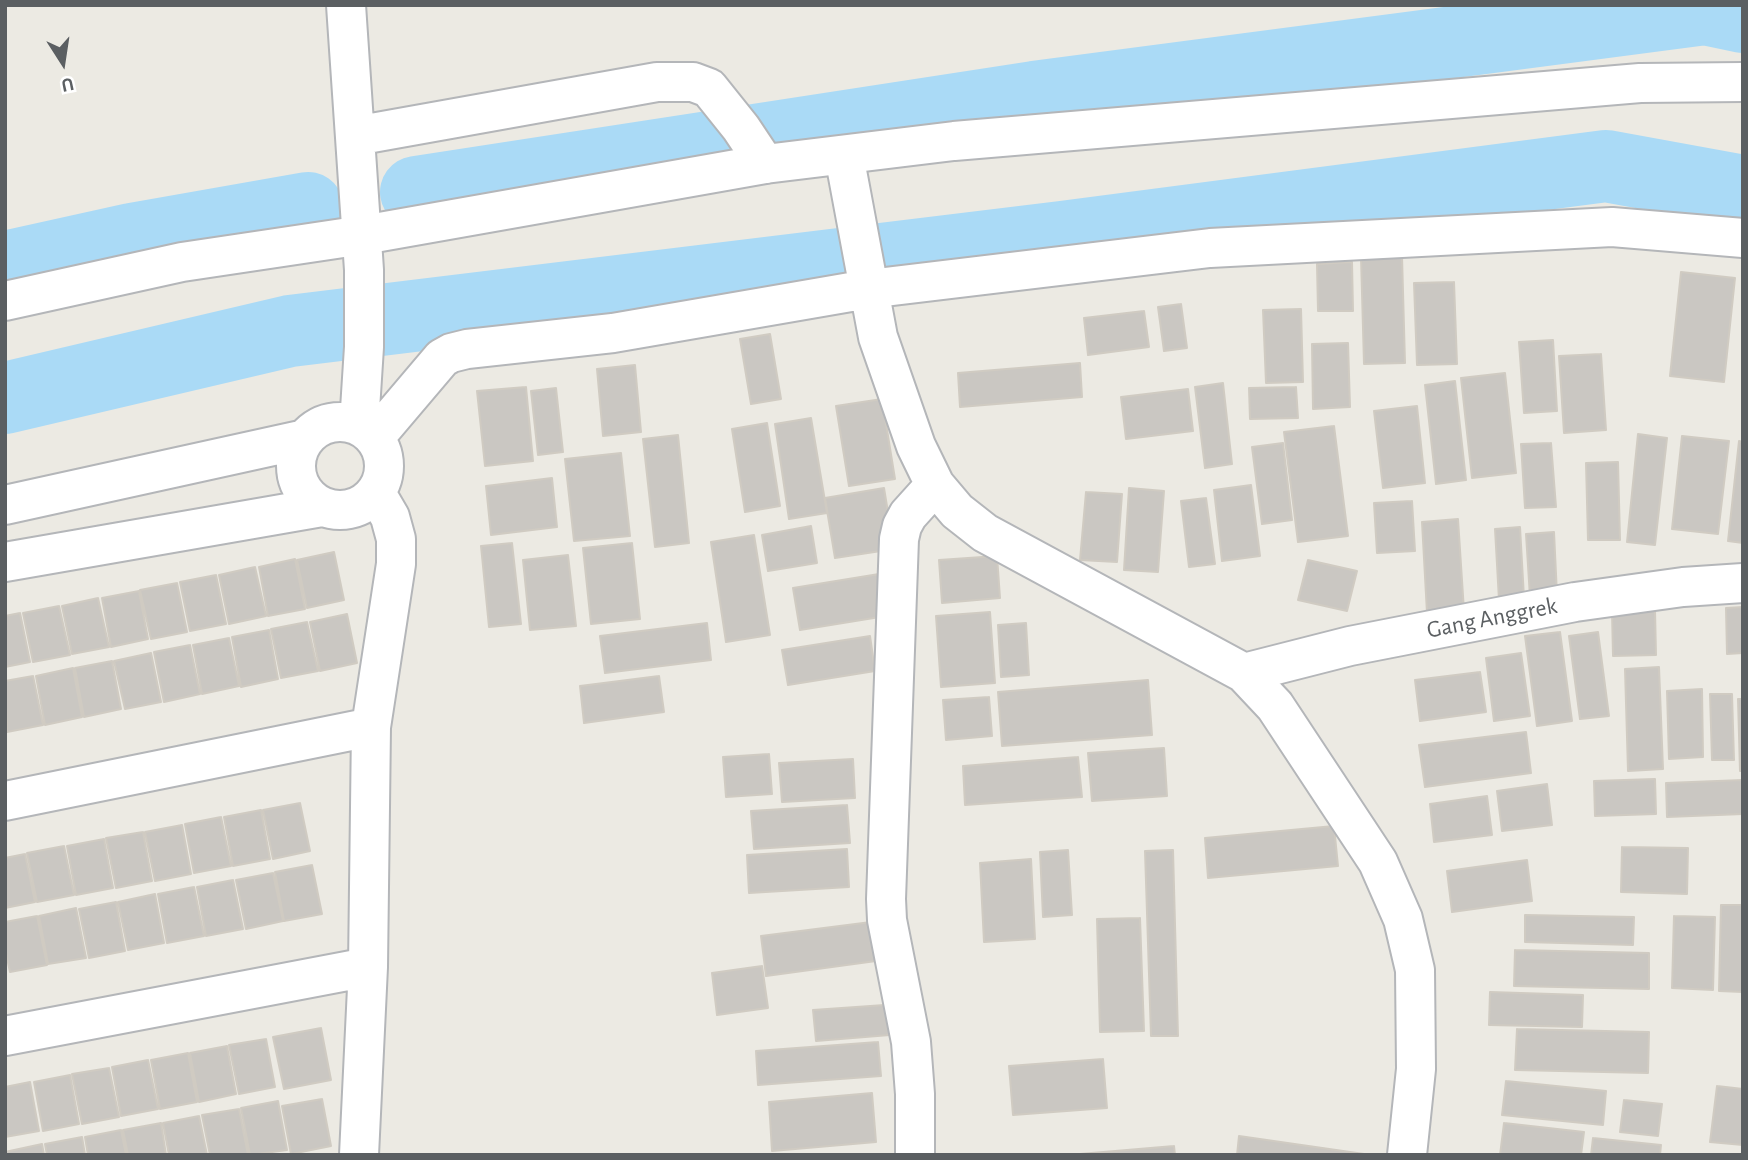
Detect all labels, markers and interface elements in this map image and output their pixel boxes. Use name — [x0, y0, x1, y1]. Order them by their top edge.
north arrow — [28, 28, 98, 98]
text: U — [60, 73, 75, 95]
street label: Gang Anggrek — [1424, 591, 1560, 645]

